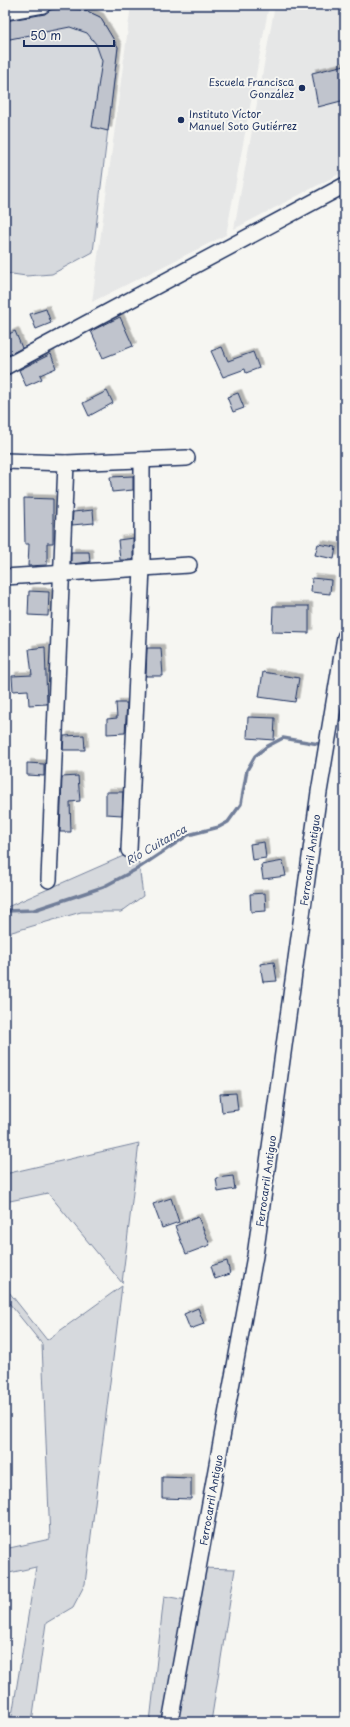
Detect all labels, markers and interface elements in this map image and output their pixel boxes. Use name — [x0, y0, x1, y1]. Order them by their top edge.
scale bar — [24, 22, 114, 48]
text: 50 m — [30, 26, 61, 44]
place label: Escuela Francisca González — [209, 74, 295, 101]
marker: Escuela Francisca González — [297, 83, 307, 93]
place label: Instituto Víctor Manuel Soto Gutiérrez — [189, 106, 297, 133]
marker: Instituto Víctor Manuel Soto Gutiérrez — [176, 115, 186, 125]
street label: Ferrocarril Antiguo — [296, 813, 323, 907]
water label: Río Cuitanca — [122, 820, 190, 869]
street label: Ferrocarril Antiguo — [252, 1134, 279, 1228]
street label: Ferrocarril Antiguo — [195, 1453, 226, 1547]

